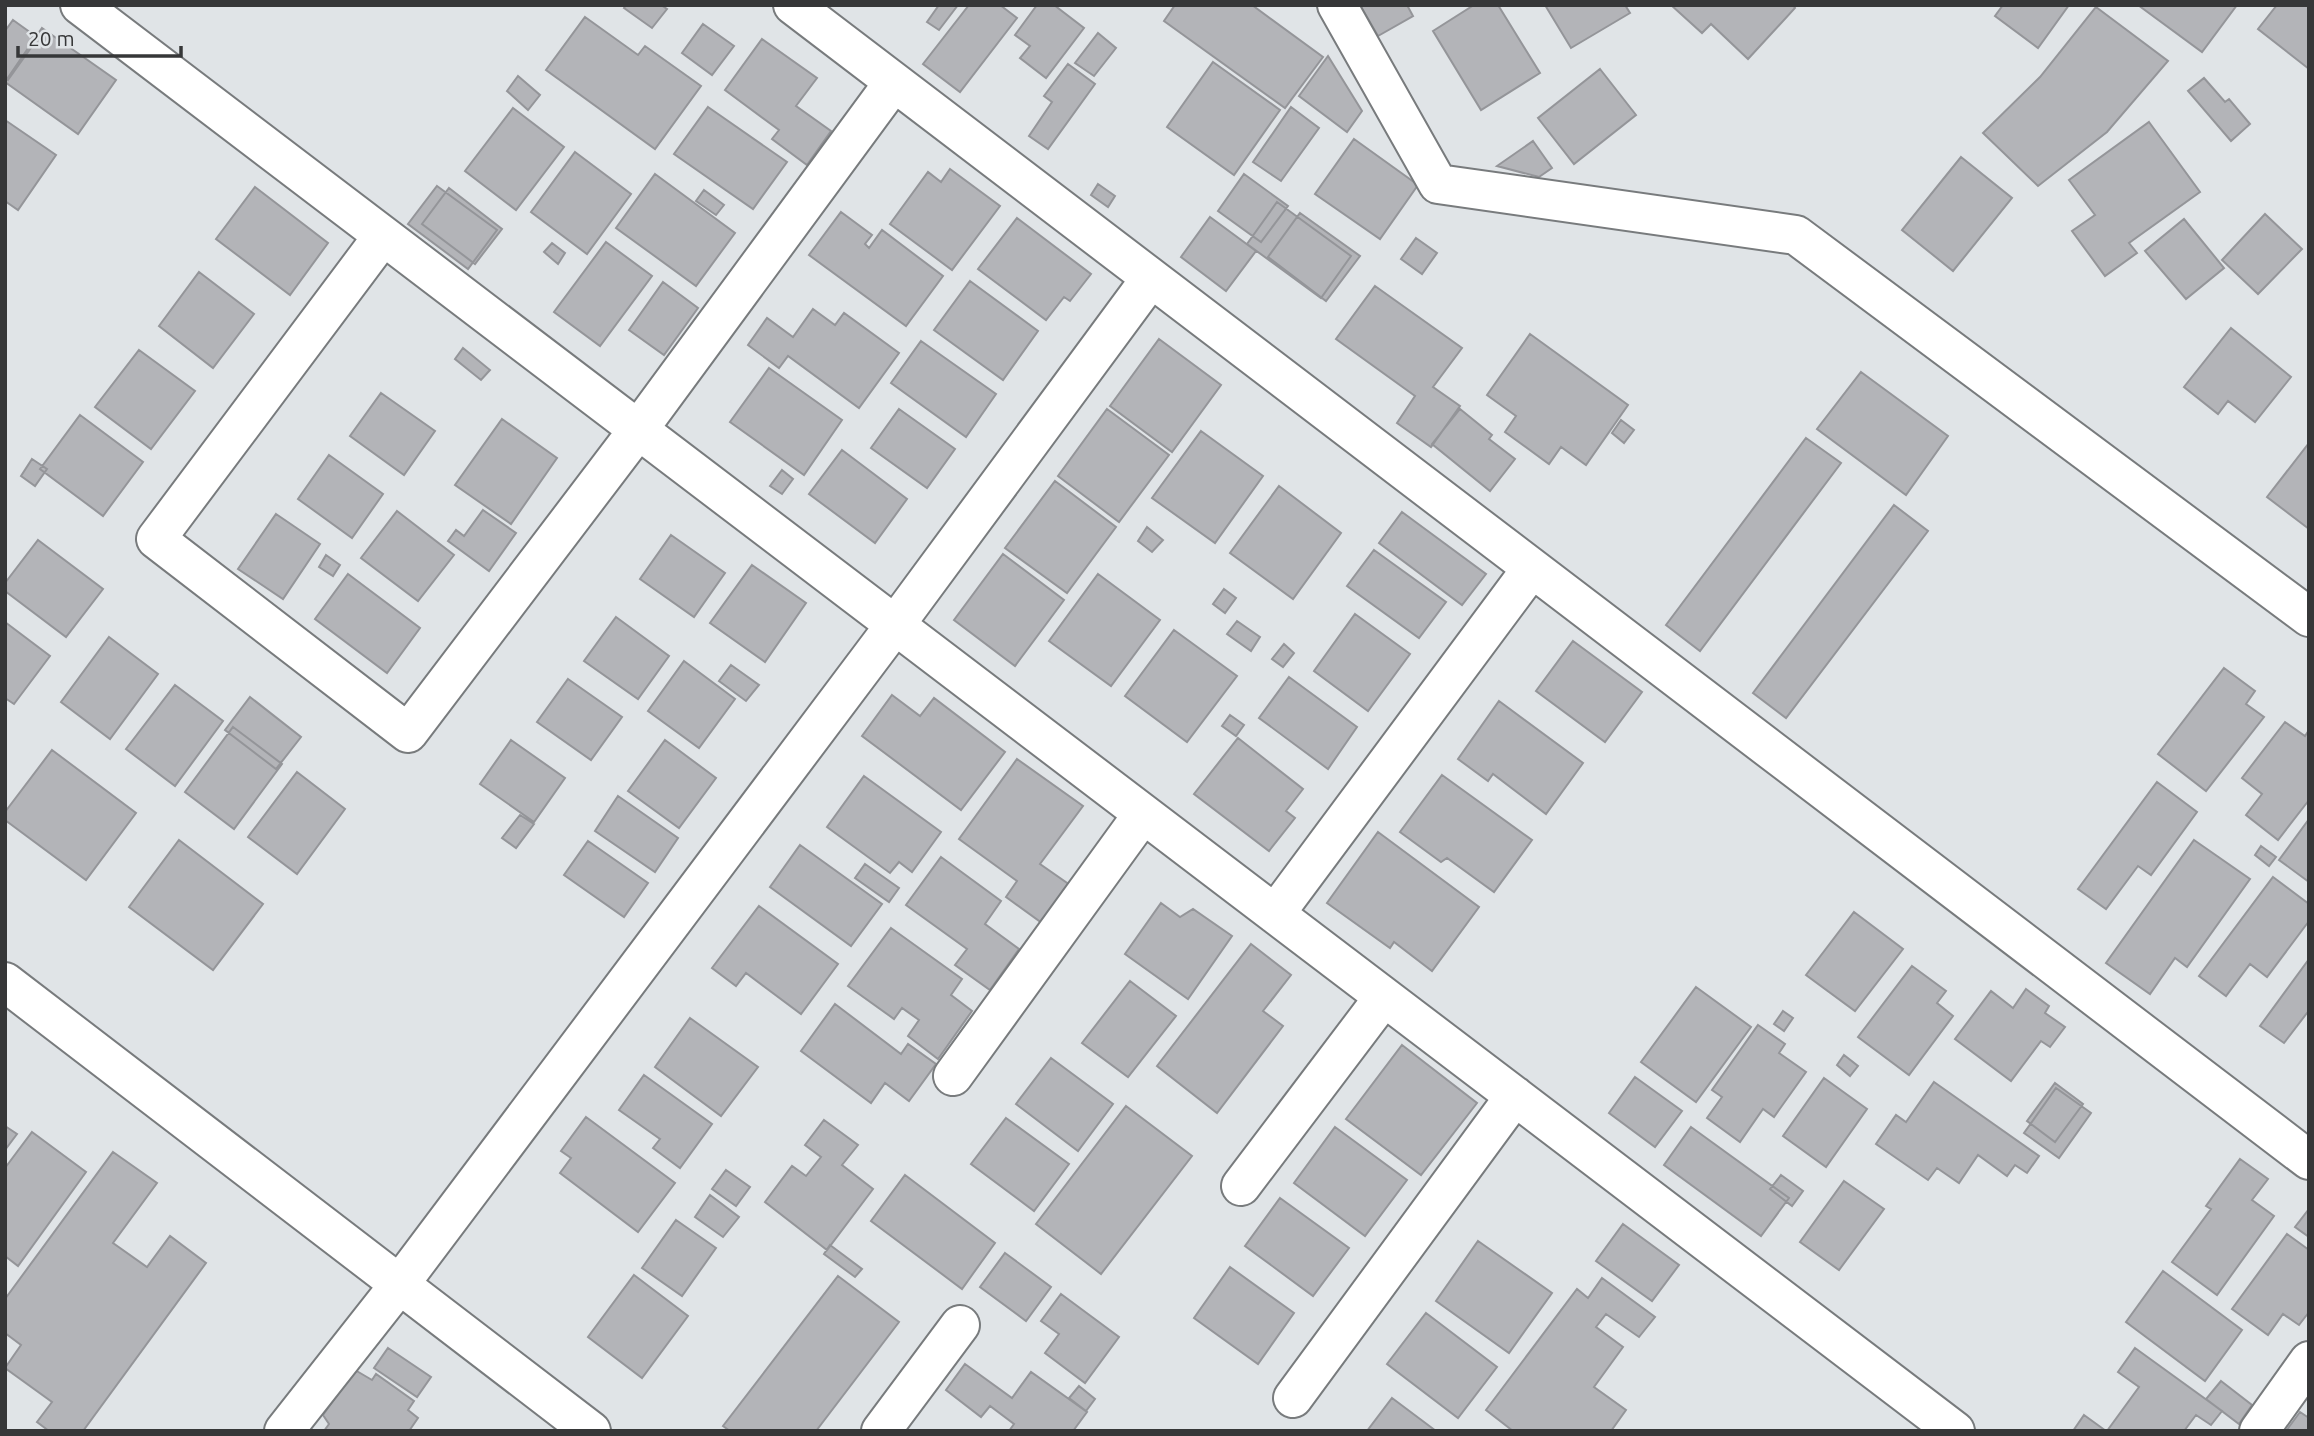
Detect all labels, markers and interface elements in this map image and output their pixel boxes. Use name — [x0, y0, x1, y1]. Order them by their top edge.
scale bar — [18, 14, 180, 58]
text: 20 m — [28, 26, 75, 50]

